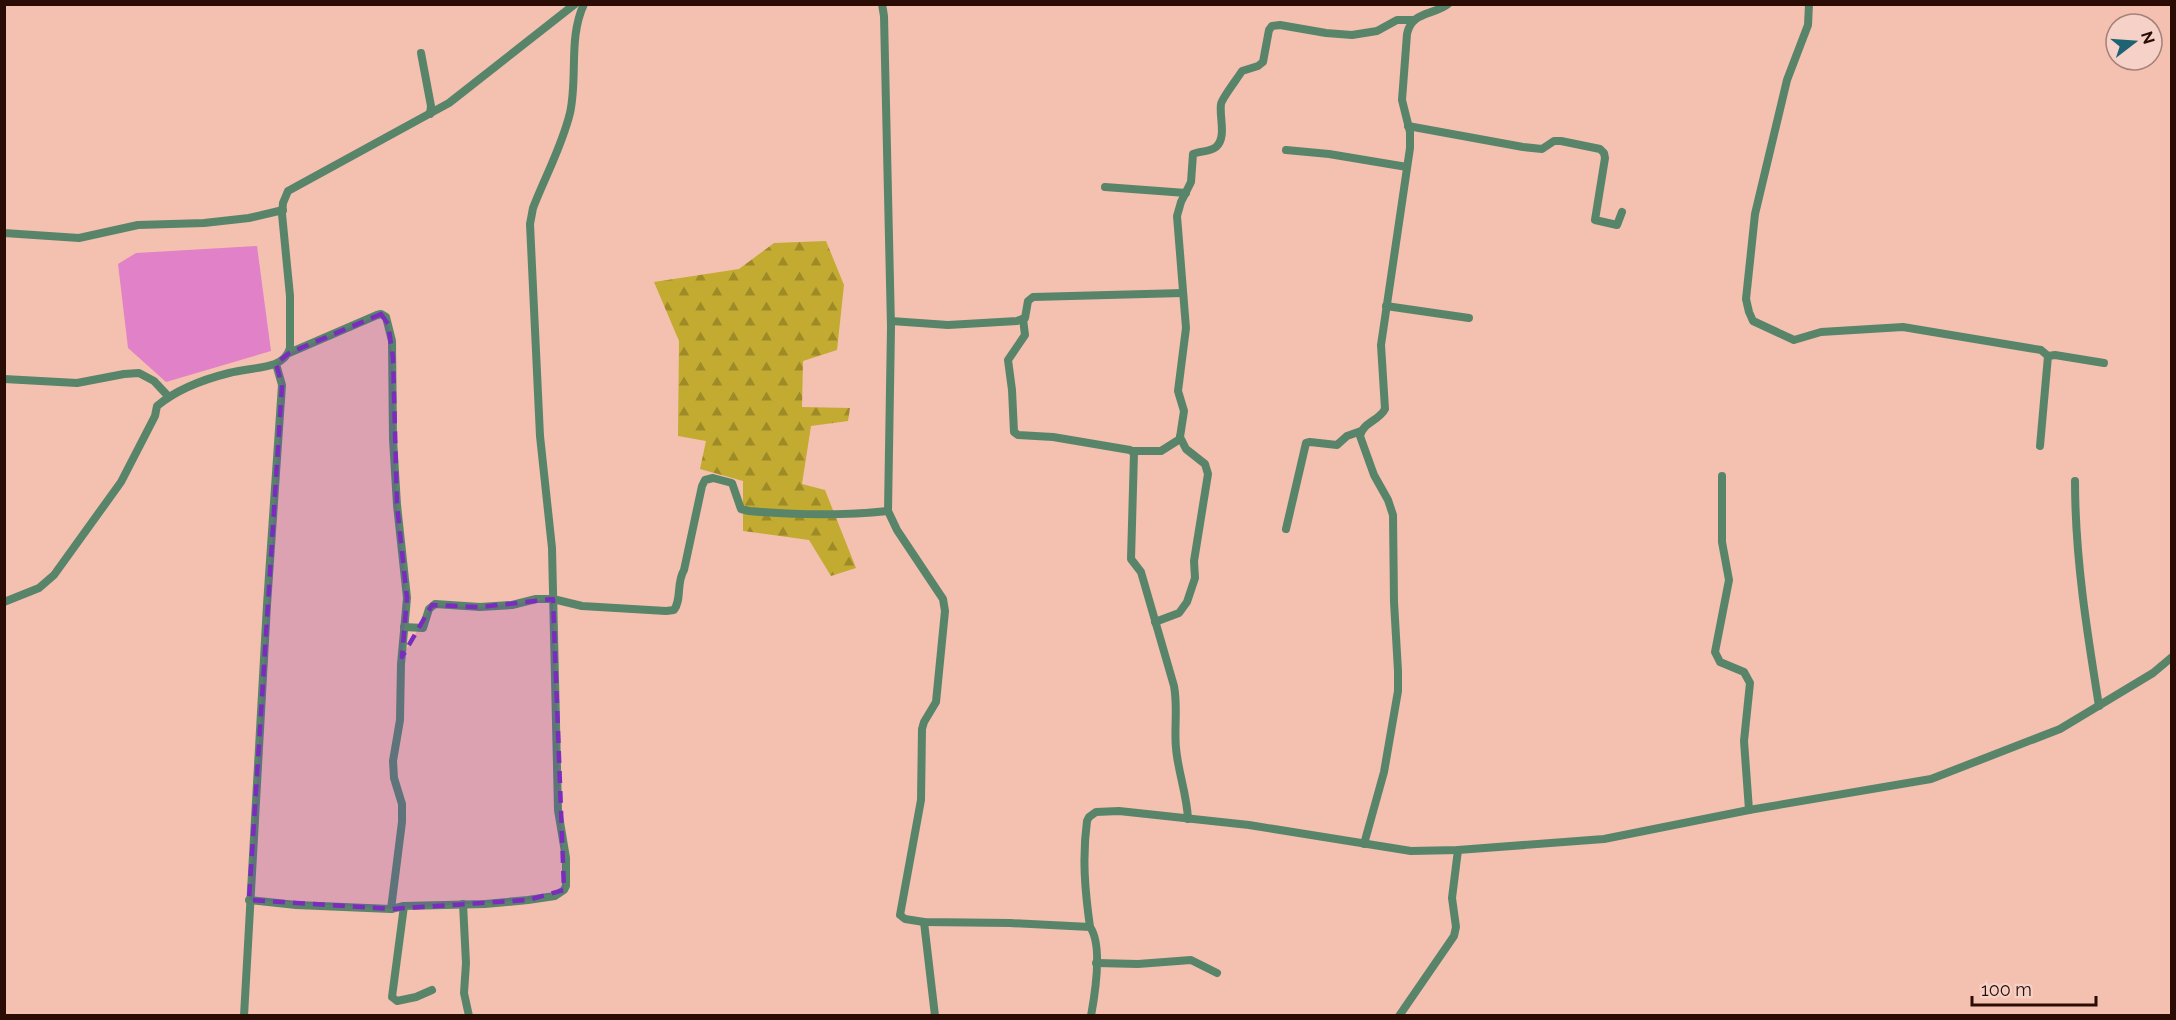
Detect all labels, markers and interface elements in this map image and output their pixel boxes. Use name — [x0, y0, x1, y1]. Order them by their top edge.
north arrow — [2104, 12, 2164, 72]
text: N — [2137, 29, 2159, 46]
scale bar — [1972, 969, 2096, 1007]
text: 100 m — [1981, 979, 2032, 1000]

